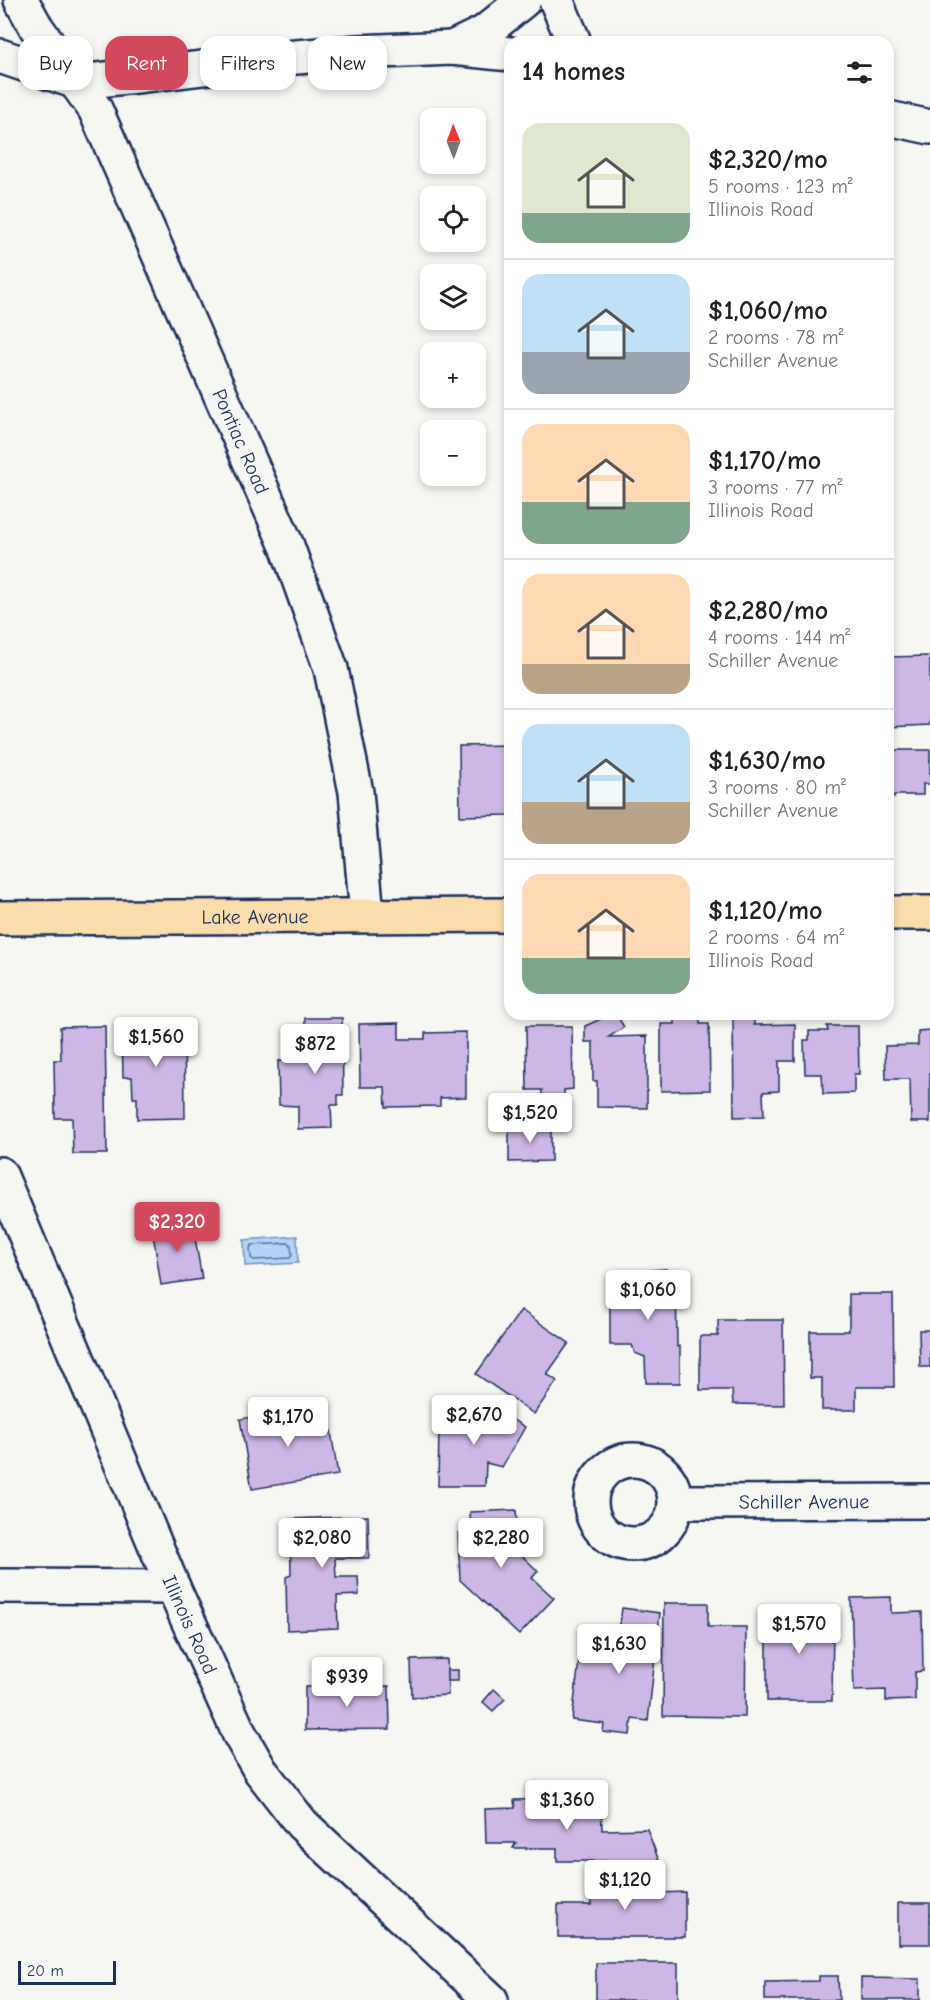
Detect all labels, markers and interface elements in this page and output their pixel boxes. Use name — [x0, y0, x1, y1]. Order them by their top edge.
chip: Buy — [18, 36, 93, 90]
chip: Rent — [105, 36, 188, 90]
chip: Filters — [200, 36, 296, 90]
chip: New — [308, 36, 387, 90]
icon: filters — [843, 56, 876, 89]
text: 14 homes — [522, 57, 625, 87]
north arrow — [420, 108, 486, 174]
map controls — [420, 108, 486, 486]
text: $2,320/mo — [708, 145, 828, 175]
icon: home — [570, 147, 642, 219]
text: 5 rooms · 123 m² — [708, 175, 853, 198]
button: locate — [420, 186, 486, 252]
text: Illinois Road — [708, 198, 814, 221]
button: layers — [420, 264, 486, 330]
text: $1,060/mo — [708, 296, 828, 326]
icon: home — [570, 298, 642, 370]
text: 2 rooms · 78 m² — [708, 326, 844, 349]
button: + — [420, 342, 486, 408]
text: Schiller Avenue — [708, 349, 838, 372]
street label: Pontiac Road — [208, 385, 274, 497]
button: − — [420, 420, 486, 486]
text: $1,170/mo — [708, 446, 821, 476]
icon: home — [570, 448, 642, 520]
text: 3 rooms · 77 m² — [708, 476, 842, 499]
text: Illinois Road — [708, 499, 814, 522]
text: $2,280/mo — [708, 596, 828, 626]
icon: home — [570, 598, 642, 670]
text: 4 rooms · 144 m² — [708, 626, 850, 649]
text: Schiller Avenue — [708, 649, 838, 672]
text: $1,630/mo — [708, 746, 826, 776]
icon: home — [570, 748, 642, 820]
text: 3 rooms · 80 m² — [708, 776, 846, 799]
text: Schiller Avenue — [708, 799, 838, 822]
text: $1,120/mo — [708, 896, 822, 926]
icon: home — [570, 898, 642, 970]
street label: Lake Avenue — [201, 905, 309, 928]
text: 2 rooms · 64 m² — [708, 926, 844, 949]
text: Illinois Road — [708, 949, 814, 972]
pin: $1,560 — [107, 1017, 205, 1068]
pin: $872 — [279, 1024, 351, 1075]
text: $1,560 — [128, 1025, 184, 1048]
text: $872 — [294, 1032, 336, 1055]
pin: $1,520 — [481, 1093, 579, 1144]
text: $1,520 — [502, 1101, 558, 1124]
pin: $2,320 — [128, 1202, 226, 1253]
text: $2,320 — [148, 1210, 206, 1233]
pin: $1,060 — [599, 1270, 697, 1321]
text: $1,060 — [619, 1278, 677, 1301]
pin: $2,670 — [425, 1395, 523, 1446]
pin: $1,170 — [239, 1397, 337, 1448]
text: $2,670 — [446, 1403, 502, 1426]
text: $1,170 — [262, 1405, 314, 1428]
street label: Schiller Avenue — [739, 1490, 869, 1513]
pin: $2,080 — [273, 1518, 371, 1569]
pin: $2,280 — [452, 1518, 550, 1569]
text: $2,080 — [293, 1526, 351, 1549]
text: $2,280 — [472, 1526, 530, 1549]
street label: Illinois Road — [158, 1572, 222, 1677]
pin: $1,570 — [750, 1604, 848, 1655]
text: $1,570 — [772, 1612, 826, 1635]
pin: $1,630 — [570, 1624, 668, 1675]
text: $1,630 — [591, 1632, 647, 1655]
pin: $939 — [311, 1657, 383, 1708]
text: $939 — [326, 1665, 368, 1688]
pin: $1,360 — [518, 1780, 616, 1831]
text: $1,360 — [539, 1788, 595, 1811]
pin: $1,120 — [576, 1860, 674, 1911]
text: $1,120 — [599, 1868, 651, 1891]
scale bar — [18, 1958, 116, 1986]
text: 20 m — [27, 1962, 64, 1980]

